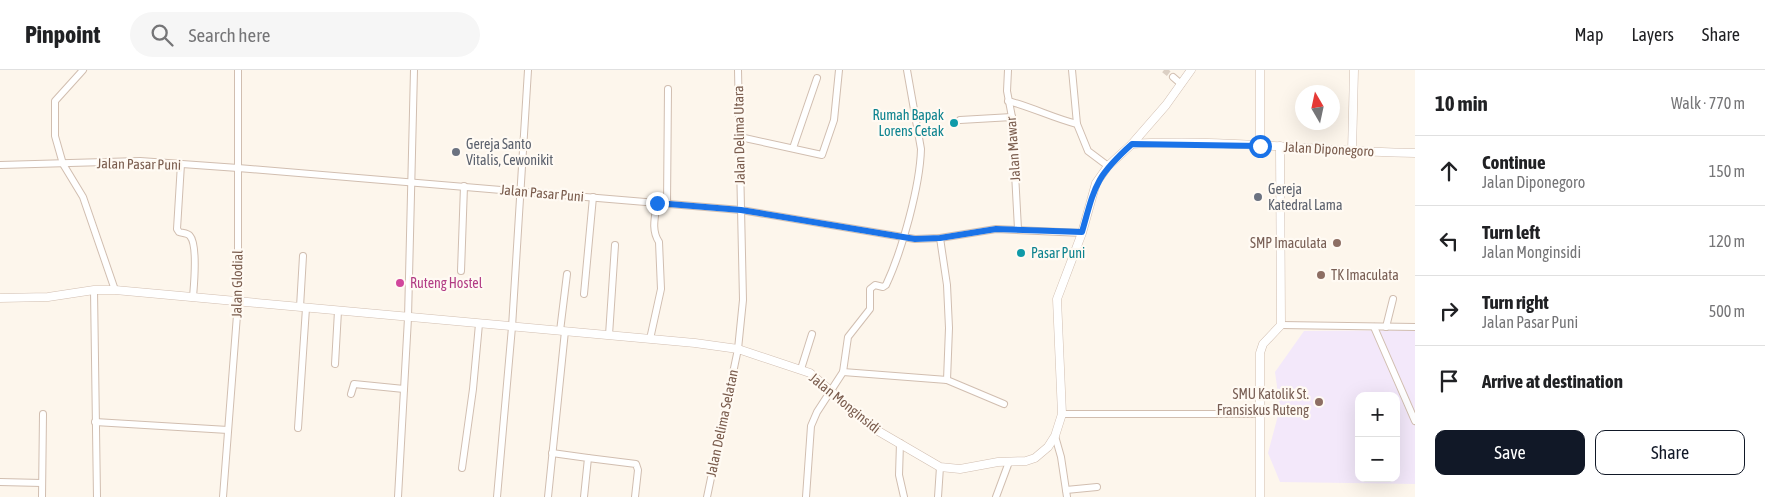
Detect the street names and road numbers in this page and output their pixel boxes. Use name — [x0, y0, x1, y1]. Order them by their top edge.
street label: Jalan Delima Utara — [730, 86, 748, 184]
street label: Jalan Mawar — [1003, 115, 1023, 182]
street label: Jalan Diponegoro — [1283, 139, 1375, 159]
street label: Jalan Pasar Puni — [97, 155, 181, 173]
street label: Jalan Pasar Puni — [499, 181, 585, 205]
street label: Jalan Glodial — [228, 250, 246, 318]
street label: Jalan Delima Selatan — [703, 368, 741, 478]
street label: Jalan Monginsidi — [806, 369, 884, 437]

